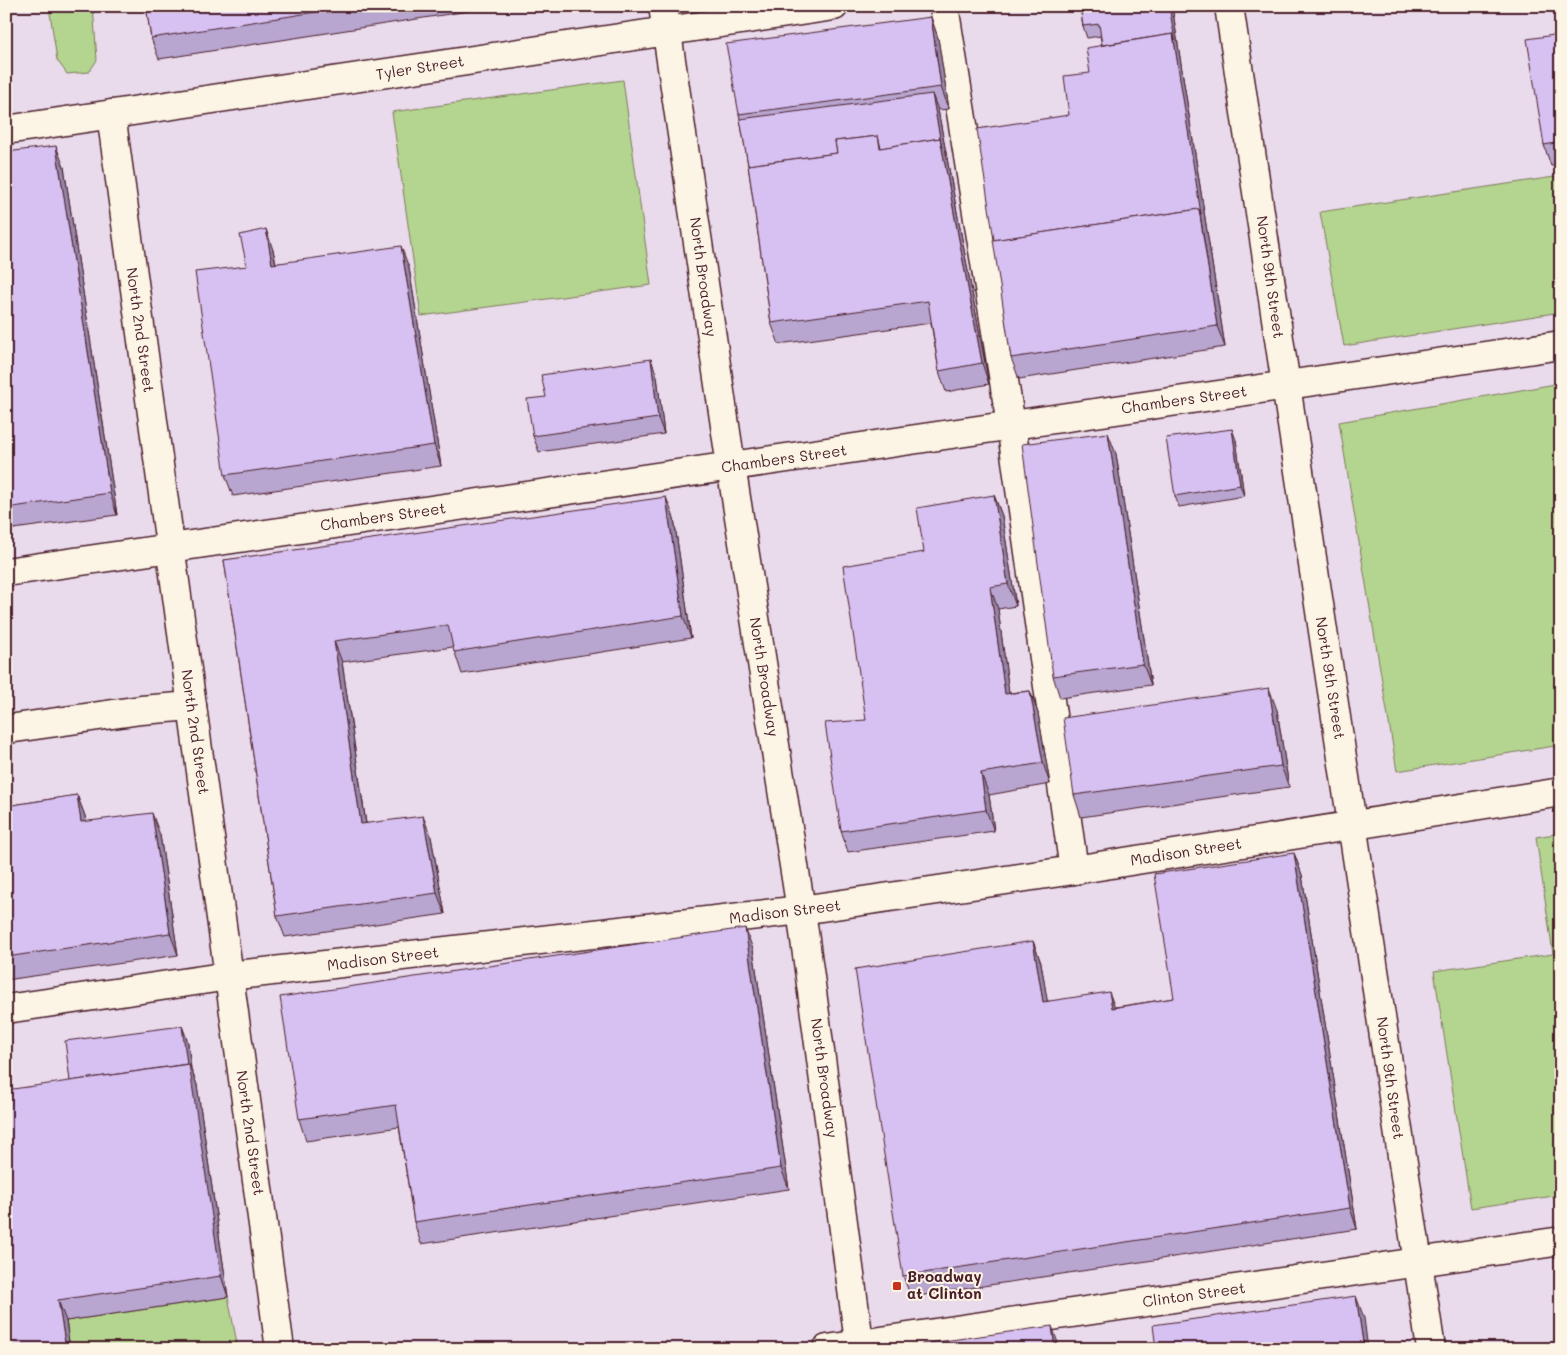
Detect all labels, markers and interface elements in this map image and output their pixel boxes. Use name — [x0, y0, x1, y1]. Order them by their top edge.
street label: Tyler Street — [374, 50, 466, 84]
street label: North 9th Street — [1252, 214, 1290, 340]
street label: North Broadway — [686, 216, 722, 338]
street label: North 2nd Street — [122, 266, 160, 394]
street label: Chambers Street — [1120, 380, 1248, 418]
street label: Chambers Street — [720, 439, 848, 477]
street label: Chambers Street — [319, 497, 447, 535]
street label: North 9th Street — [1311, 615, 1351, 741]
street label: North Broadway — [746, 616, 784, 738]
street label: North 2nd Street — [177, 668, 215, 796]
street label: Madison Street — [1129, 832, 1243, 870]
street label: Madison Street — [728, 894, 842, 928]
street label: Madison Street — [326, 941, 440, 975]
street label: North 9th Street — [1372, 1015, 1410, 1141]
street label: North Broadway — [807, 1017, 843, 1139]
street label: North 2nd Street — [232, 1069, 270, 1197]
place label: Broadway at Clinton — [907, 1266, 982, 1303]
street label: Clinton Street — [1141, 1277, 1247, 1311]
marker: Broadway at Clinton — [891, 1280, 903, 1292]

